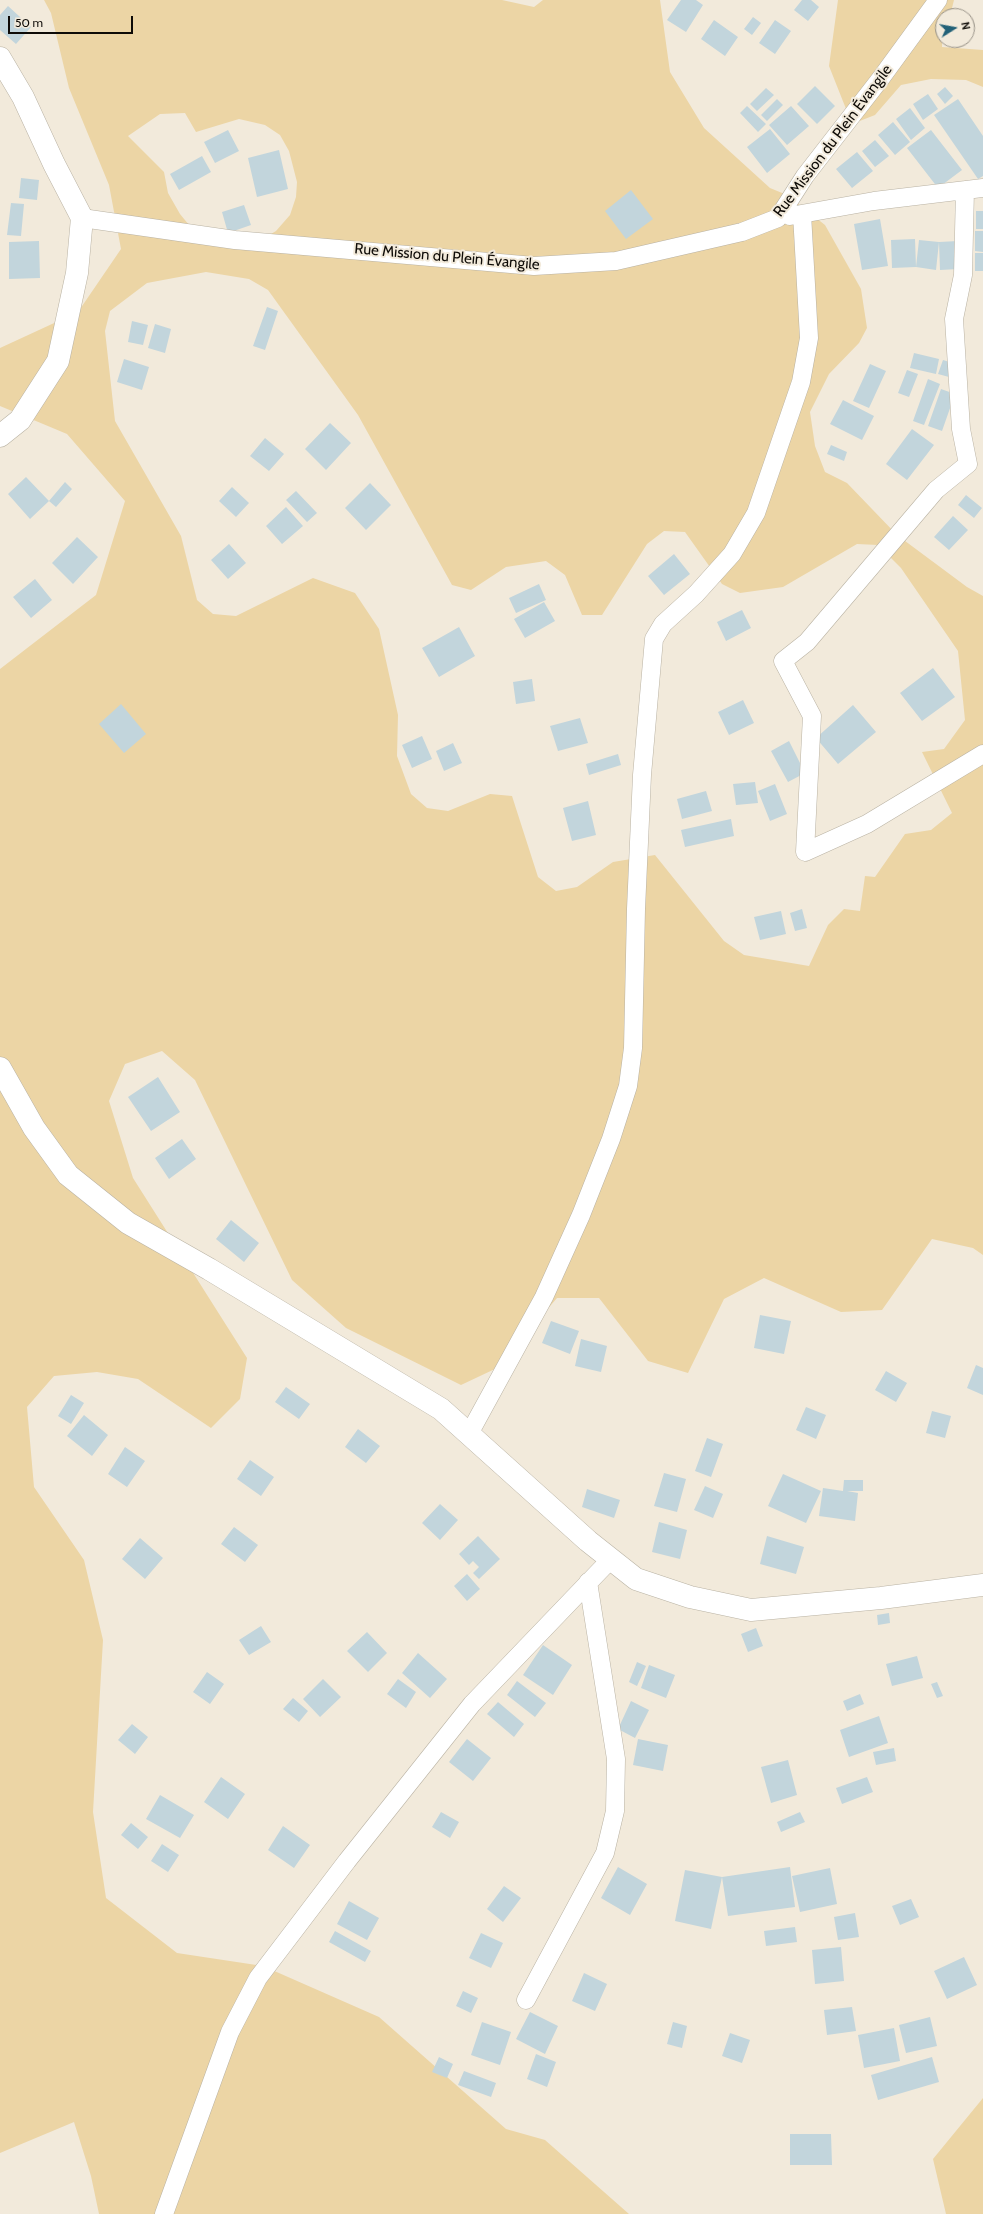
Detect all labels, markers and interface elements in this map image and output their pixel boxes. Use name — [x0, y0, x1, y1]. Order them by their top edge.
scale bar — [10, 8, 135, 34]
north arrow — [935, 8, 975, 48]
text: 50 m — [15, 15, 43, 30]
text: N — [958, 21, 973, 31]
street label: Rue Mission du Plein Évangile — [770, 61, 896, 221]
street label: Rue Mission du Plein Évangile — [354, 240, 540, 274]

